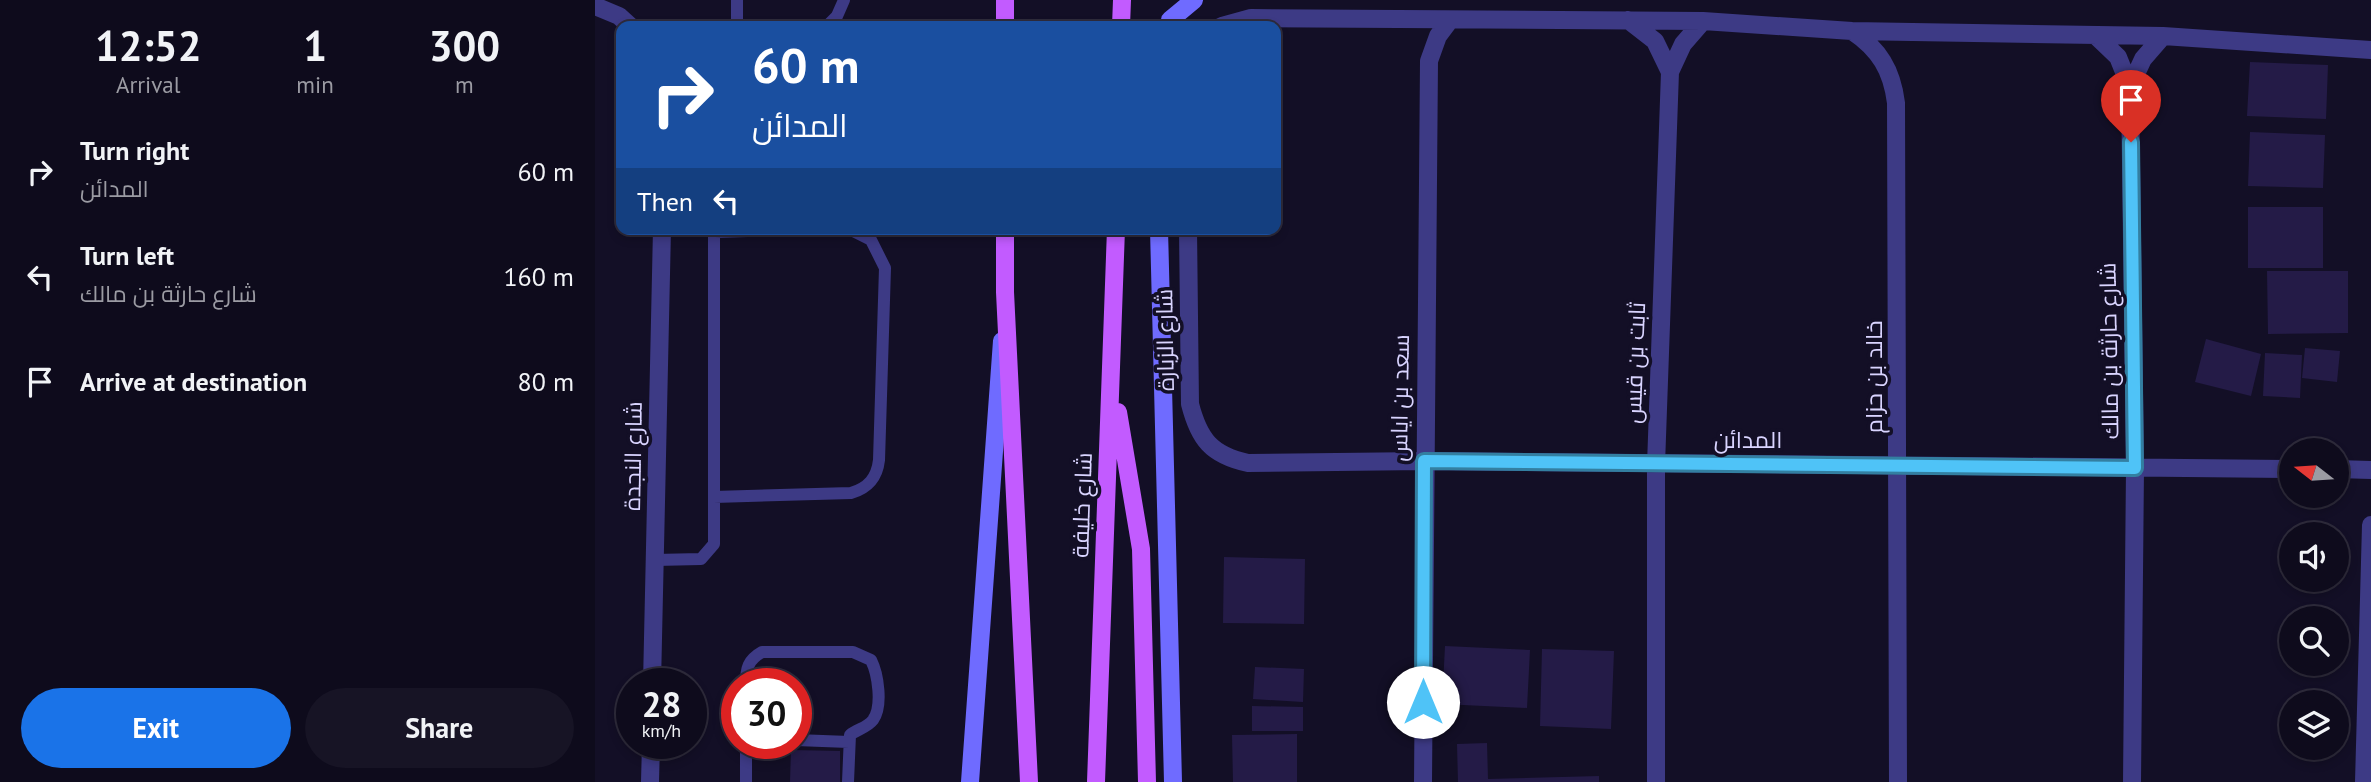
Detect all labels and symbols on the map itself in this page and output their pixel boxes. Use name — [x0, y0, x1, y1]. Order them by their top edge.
pin — [2101, 70, 2161, 142]
street label: شارع حارثة بن مالك — [2092, 262, 2127, 440]
street label: شارع الزبارة — [1149, 288, 1182, 392]
street label: ثابت بن قيس — [1618, 302, 1651, 424]
street label: خالد بن حزام — [1859, 321, 1890, 433]
street label: سعد بن اياس — [1384, 334, 1415, 462]
street label: شارع النجدة — [617, 401, 650, 511]
street label: المدائن — [1714, 425, 1782, 454]
north arrow — [2279, 438, 2349, 508]
street label: شارع خليفة — [1065, 452, 1100, 558]
position arrow — [1386, 665, 1460, 739]
speed limit sign: 30 — [721, 668, 812, 759]

